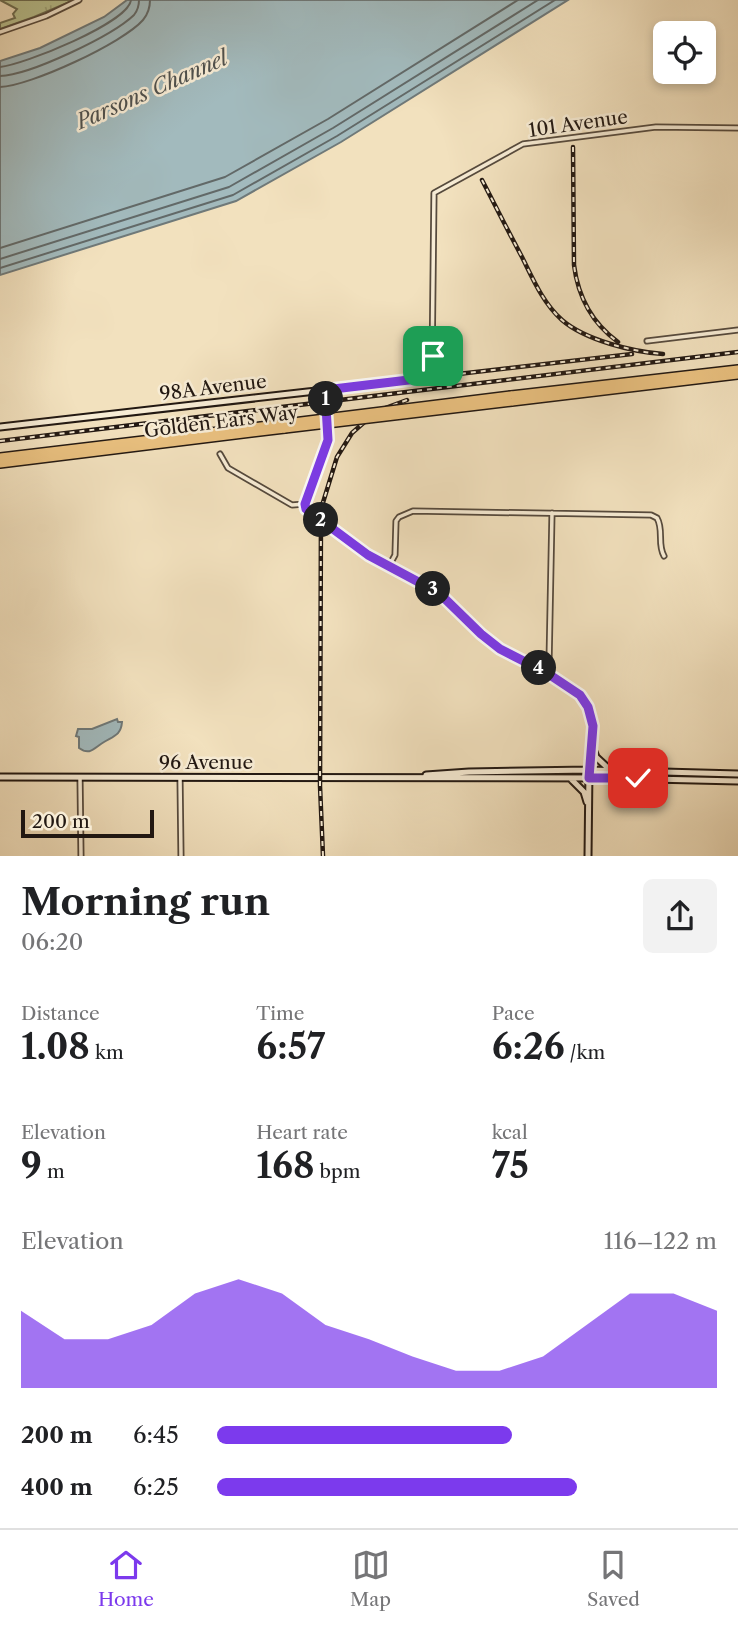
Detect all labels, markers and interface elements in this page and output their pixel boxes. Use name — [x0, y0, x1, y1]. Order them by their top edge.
map controls — [653, 21, 716, 84]
button: locate — [653, 21, 716, 84]
water label: Parsons Channel — [70, 44, 234, 135]
street label: 101 Avenue — [527, 105, 629, 142]
pin — [403, 326, 463, 386]
icon: arrive — [414, 337, 452, 375]
street label: 98A Avenue — [158, 370, 268, 405]
pin: 1 — [308, 382, 344, 416]
text: 1 — [321, 387, 330, 410]
street label: Golden Ears Way — [143, 401, 300, 442]
pin: 2 — [304, 503, 338, 538]
text: 2 — [315, 508, 326, 531]
pin: 3 — [416, 572, 450, 606]
text: 3 — [427, 577, 438, 600]
pin: 4 — [522, 650, 556, 686]
text: 4 — [533, 656, 544, 679]
pin — [608, 748, 668, 808]
street label: 96 Avenue — [159, 751, 253, 774]
icon: check — [619, 759, 657, 797]
scale bar — [21, 807, 154, 839]
text: 200 m — [32, 810, 90, 833]
text: Morning run — [21, 878, 270, 925]
button: share — [643, 879, 717, 953]
text: 06:20 — [21, 928, 83, 956]
text: Distance — [21, 1002, 100, 1025]
text: Time — [256, 1002, 304, 1025]
text: Pace — [492, 1002, 535, 1025]
text: 1.08 — [21, 1025, 90, 1068]
text: 6:57 — [256, 1025, 325, 1068]
text: 6:26 — [492, 1025, 565, 1068]
text: km — [90, 1041, 124, 1064]
text: /km — [565, 1041, 605, 1064]
text: Elevation — [21, 1121, 106, 1144]
text: Heart rate — [256, 1121, 348, 1144]
text: kcal — [492, 1121, 528, 1144]
text: 9 — [21, 1144, 42, 1187]
text: 168 — [256, 1144, 315, 1187]
text: 75 — [492, 1144, 529, 1187]
text: m — [42, 1160, 65, 1183]
text: bpm — [315, 1160, 360, 1183]
text: Elevation — [21, 1227, 124, 1255]
text: 116–122 m — [604, 1227, 717, 1255]
text: 200 m — [21, 1421, 93, 1449]
text: 6:45 — [133, 1421, 179, 1449]
text: 400 m — [21, 1473, 93, 1501]
text: 6:25 — [133, 1473, 179, 1501]
tab: Home — [98, 1546, 154, 1611]
tab: Map — [350, 1546, 391, 1611]
tab: Saved — [587, 1546, 640, 1611]

